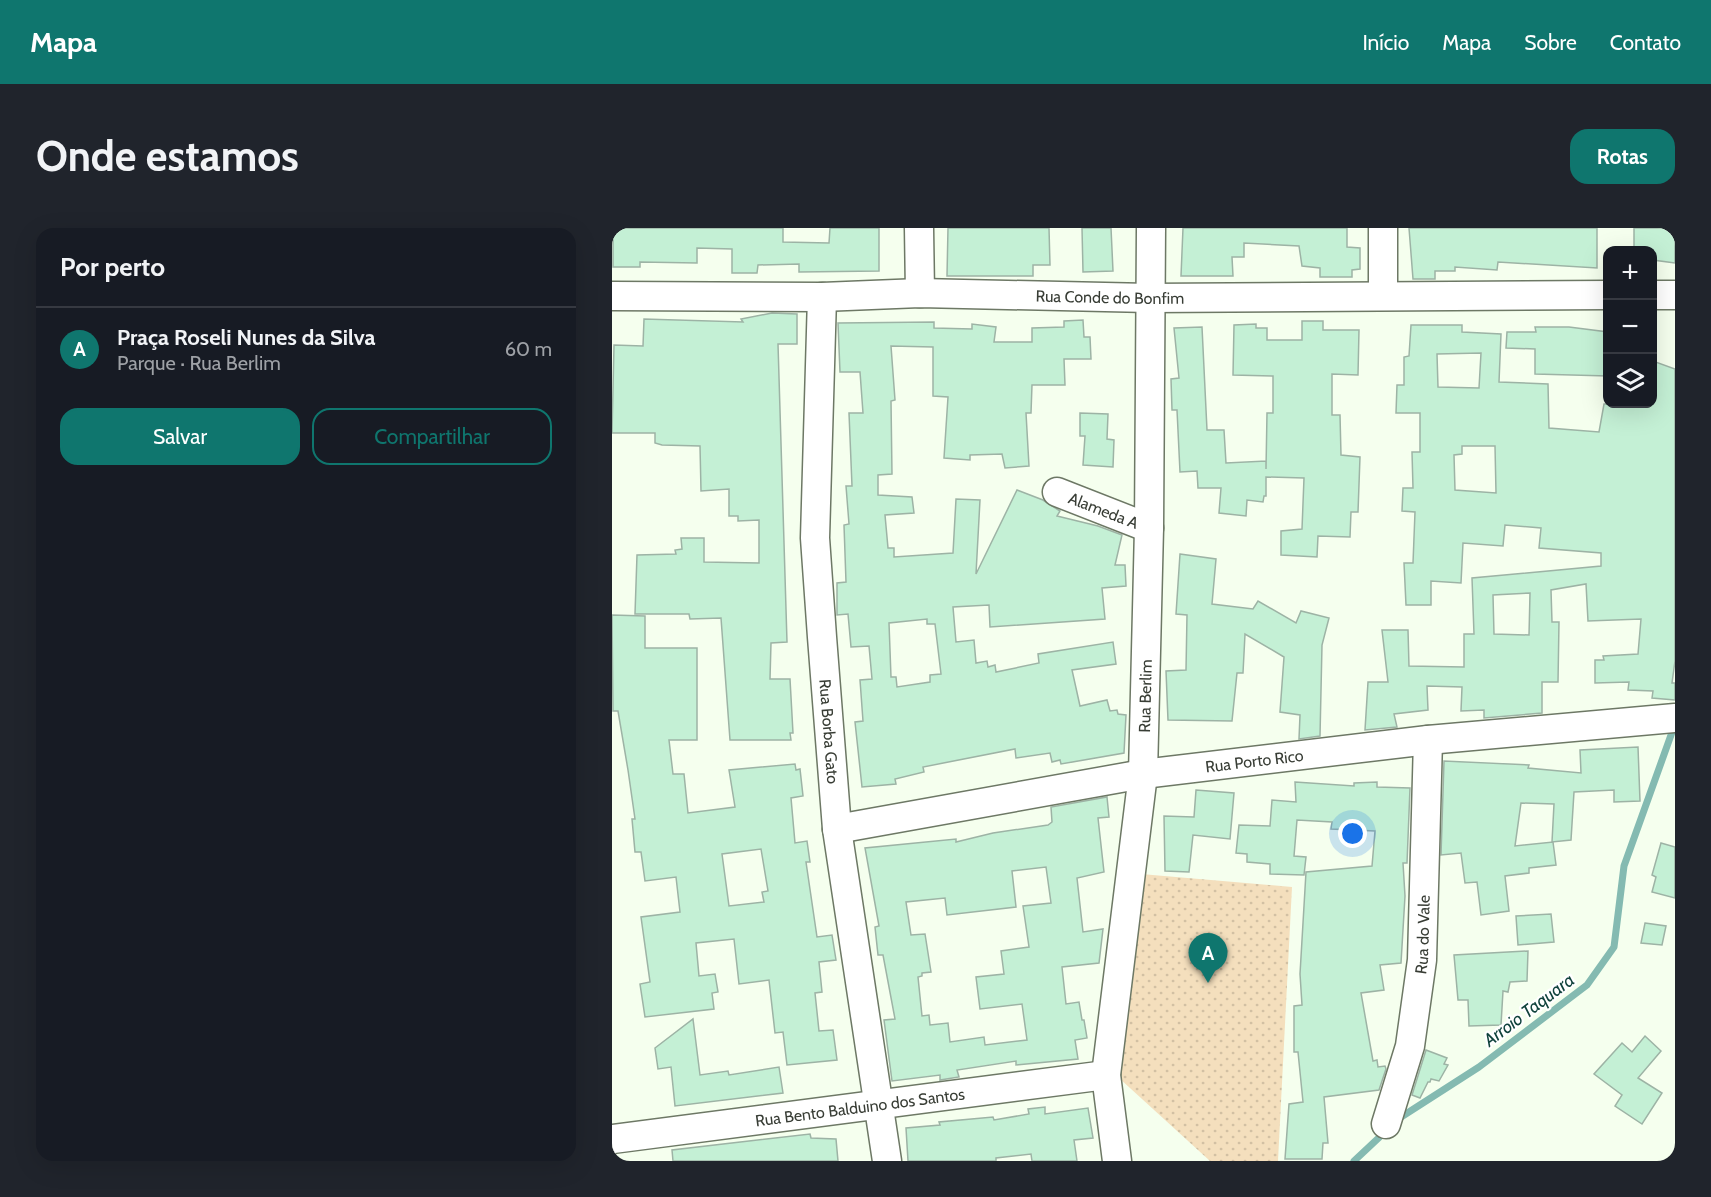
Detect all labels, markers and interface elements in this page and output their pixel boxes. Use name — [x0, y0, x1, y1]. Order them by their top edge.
text: Mapa — [30, 25, 97, 59]
text: Início — [1362, 30, 1409, 55]
text: Mapa — [1442, 30, 1491, 55]
text: Sobre — [1524, 30, 1577, 55]
text: Contato — [1610, 30, 1681, 55]
button: Rotas — [1570, 129, 1675, 184]
text: Onde estamos — [36, 130, 299, 182]
map controls — [1603, 246, 1657, 408]
button: + — [1603, 246, 1657, 300]
text: Por perto — [60, 251, 165, 283]
street label: Rua Conde do Bonfim — [1035, 287, 1184, 308]
button: − — [1603, 300, 1657, 354]
text: Praça Roseli Nunes da Silva — [117, 324, 375, 351]
text: A — [73, 337, 86, 361]
text: 60 m — [505, 337, 552, 361]
text: Parque · Rua Berlim — [117, 351, 281, 375]
button: layers — [1603, 354, 1657, 408]
button: Salvar — [60, 408, 300, 465]
button: Compartilhar — [312, 408, 552, 465]
street label: Alameda A — [1066, 488, 1141, 533]
street label: Rua Berlim — [1135, 659, 1156, 733]
street label: Rua Borba Gato — [815, 678, 842, 785]
street label: Rua Porto Rico — [1204, 746, 1305, 776]
your location — [1338, 819, 1367, 848]
street label: Rua do Vale — [1411, 895, 1434, 975]
pin: A — [1188, 934, 1228, 983]
water label: Arroio Taquara — [1478, 969, 1579, 1052]
street label: Rua Bento Balduino dos Santos — [754, 1084, 966, 1130]

